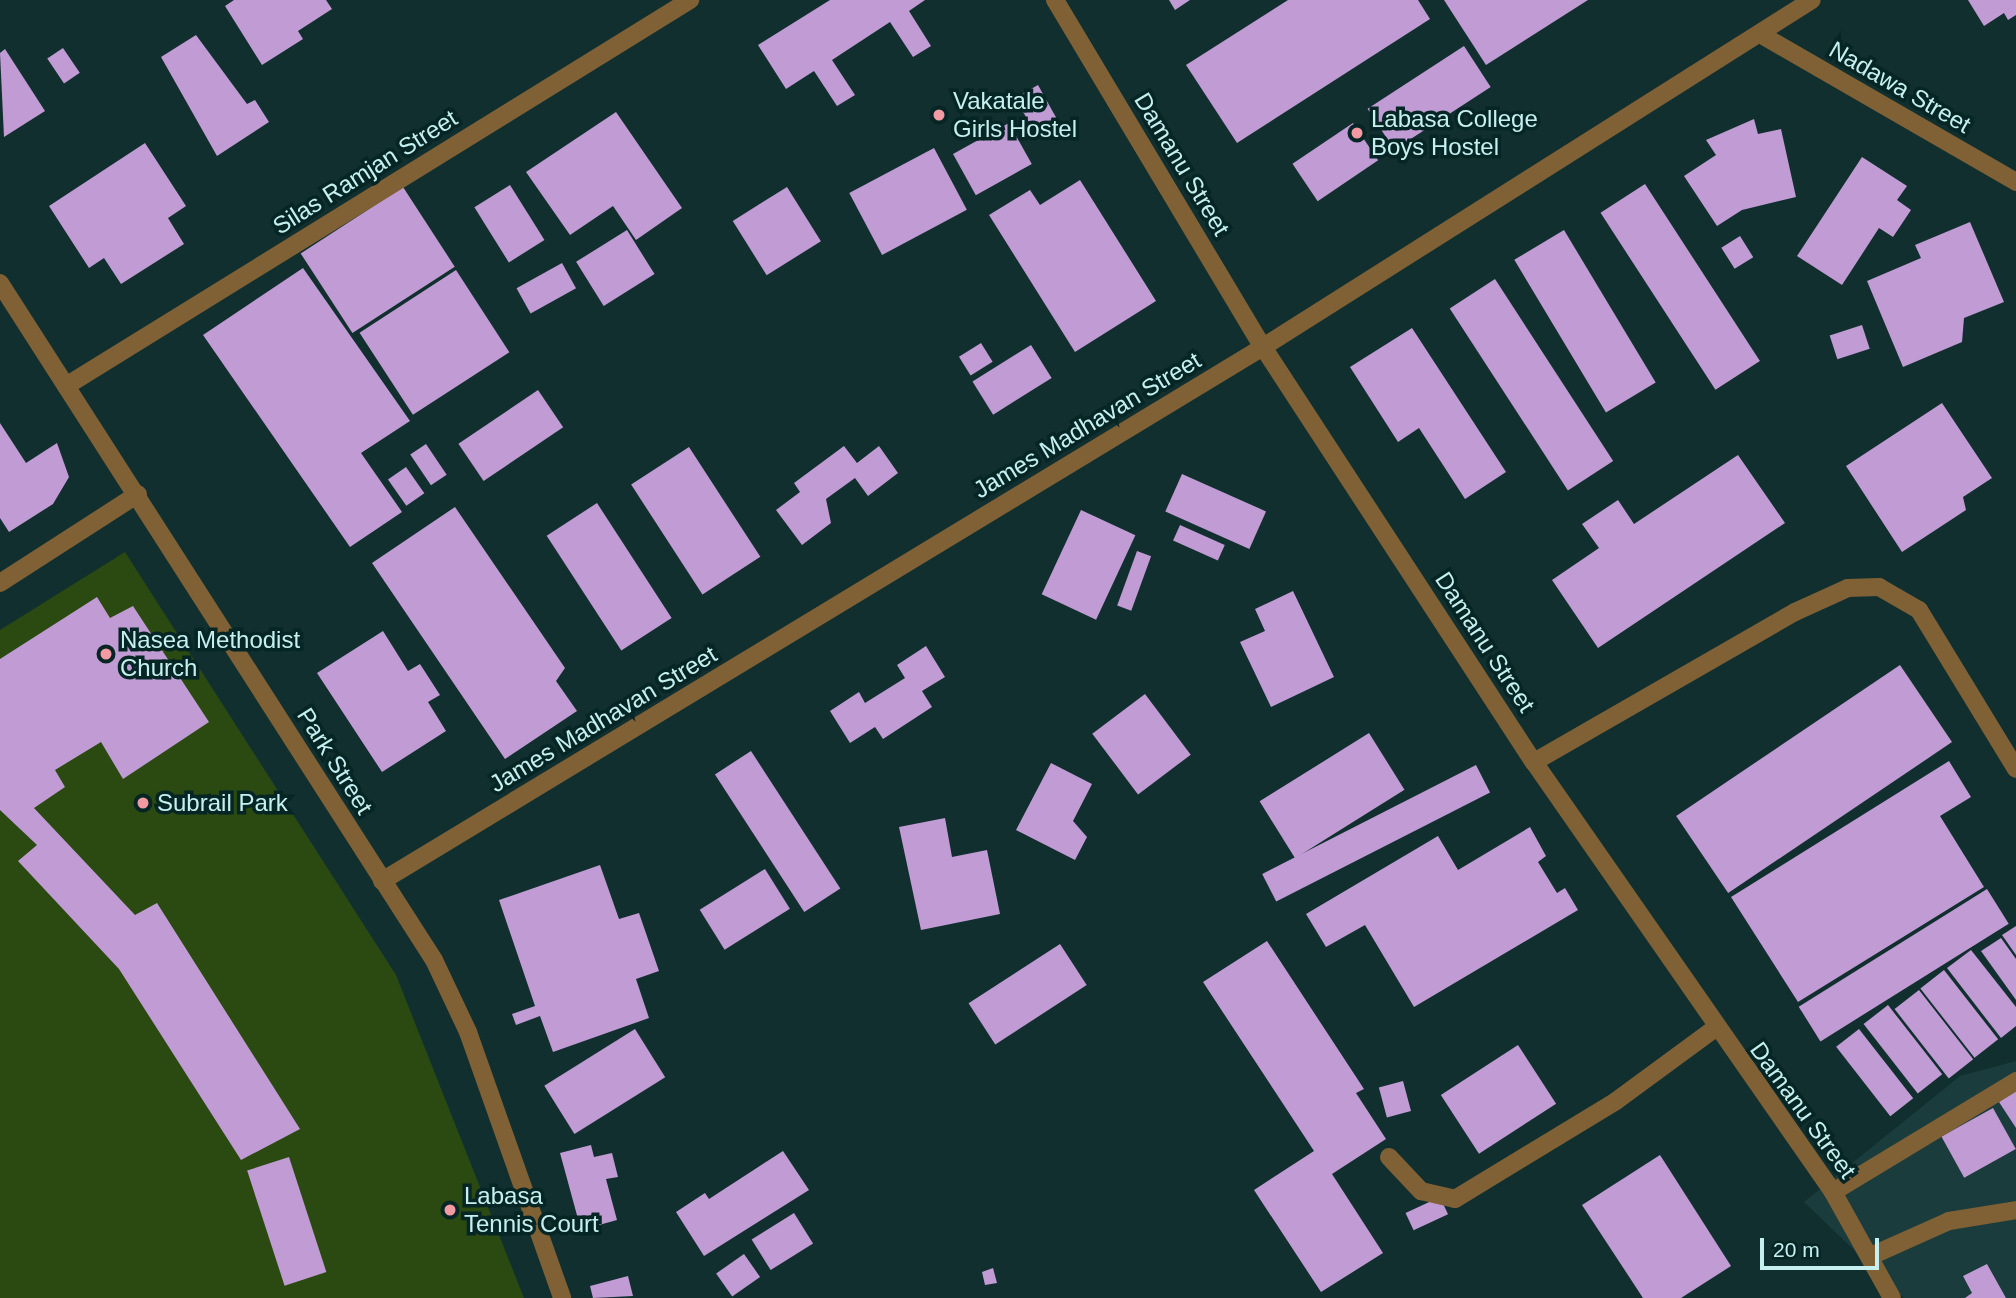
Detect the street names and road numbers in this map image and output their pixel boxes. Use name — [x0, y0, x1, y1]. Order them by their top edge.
street label: Nadawa Street — [1824, 35, 1976, 139]
street label: Damanu Street — [1128, 87, 1236, 241]
street label: Silas Ramjan Street — [267, 104, 463, 240]
street label: James Madhavan Street — [968, 346, 1206, 504]
street label: Damanu Street — [1429, 566, 1541, 718]
street label: James Madhavan Street — [484, 640, 722, 798]
street label: Park Street — [291, 702, 379, 820]
street label: Damanu Street — [1744, 1036, 1862, 1184]

